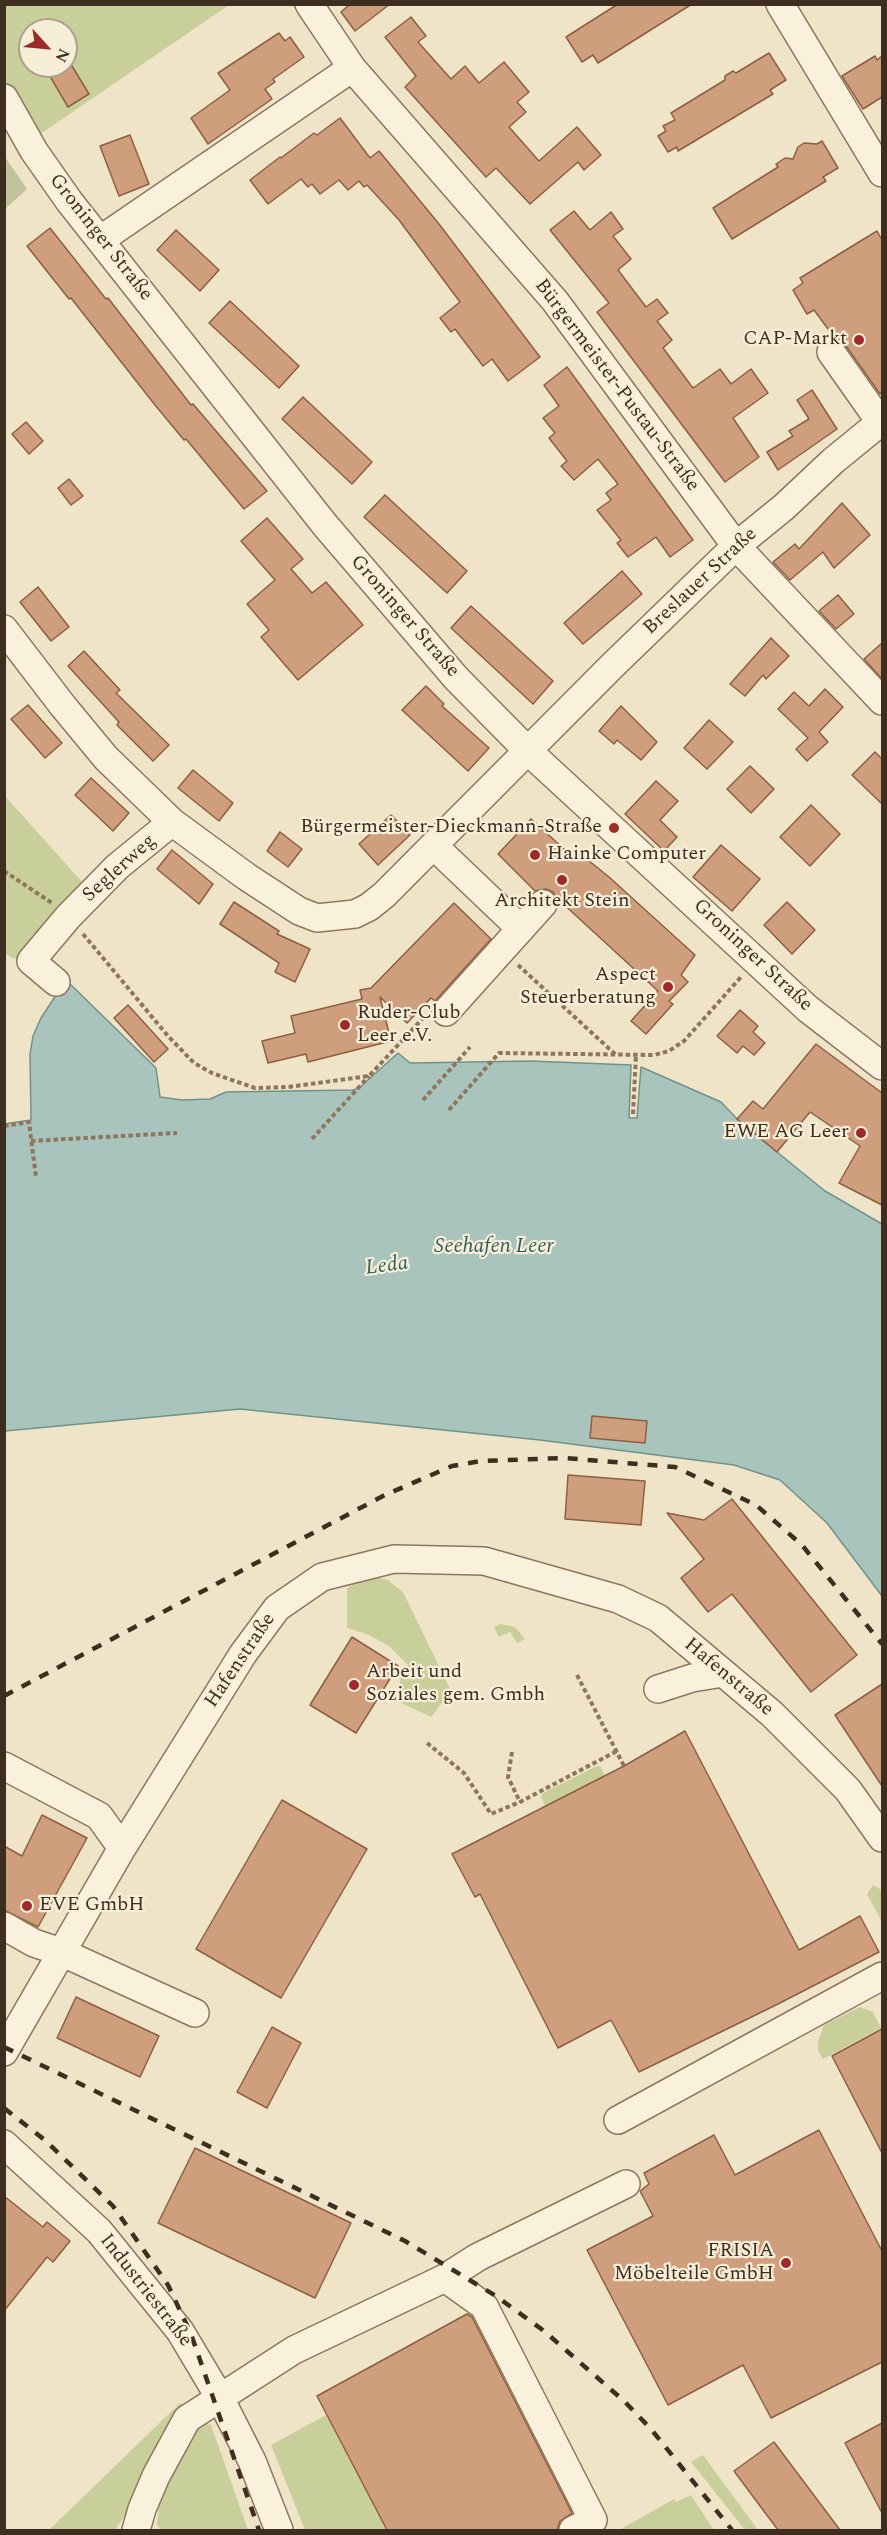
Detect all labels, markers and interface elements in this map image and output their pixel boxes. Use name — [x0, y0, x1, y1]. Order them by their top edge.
north arrow — [18, 18, 78, 78]
text: N — [49, 44, 76, 67]
street label: Groninger Straße — [43, 170, 157, 306]
street label: Bürgermeister-Pustau-Straße — [528, 275, 704, 497]
place label: CAP-Markt — [743, 328, 847, 352]
marker: CAP-Markt — [852, 333, 866, 347]
street label: Breslauer Straße — [639, 523, 763, 641]
street label: Groninger Straße — [344, 551, 464, 683]
place label: Bürgermeister-Dieckmann-Straße — [300, 816, 602, 840]
marker: Bürgermeister-Dieckmann-Straße — [607, 821, 621, 835]
street label: Seglerweg — [78, 830, 162, 908]
place label: Hainke Computer — [547, 843, 706, 867]
marker: Hainke Computer — [528, 848, 542, 862]
marker: Architekt Stein — [555, 873, 569, 887]
place label: Architekt Stein — [494, 890, 630, 914]
street label: Groninger Straße — [687, 895, 817, 1017]
place label: Aspect Steuerberatung — [520, 964, 656, 1011]
marker: Aspect Steuerberatung — [661, 980, 675, 994]
place label: Ruder-Club Leer e.V. — [357, 1002, 460, 1049]
marker: Ruder-Club Leer e.V. — [338, 1018, 352, 1032]
place label: EWE AG Leer — [724, 1121, 849, 1145]
marker: EWE AG Leer — [854, 1126, 868, 1140]
water label: Seehafen Leer — [434, 1235, 554, 1261]
water label: Leda — [364, 1252, 410, 1282]
street label: Hafenstraße — [200, 1609, 282, 1713]
street label: Hafenstraße — [678, 1634, 778, 1722]
place label: Arbeit und Soziales gem. Gmbh — [366, 1661, 545, 1708]
marker: Arbeit und Soziales gem. Gmbh — [347, 1678, 361, 1692]
place label: EVE GmbH — [39, 1894, 144, 1918]
marker: EVE GmbH — [20, 1899, 34, 1913]
street label: Industriestraße — [93, 2230, 197, 2352]
place label: FRISIA Möbelteile GmbH — [614, 2240, 774, 2287]
marker: FRISIA Möbelteile GmbH — [779, 2256, 793, 2270]

